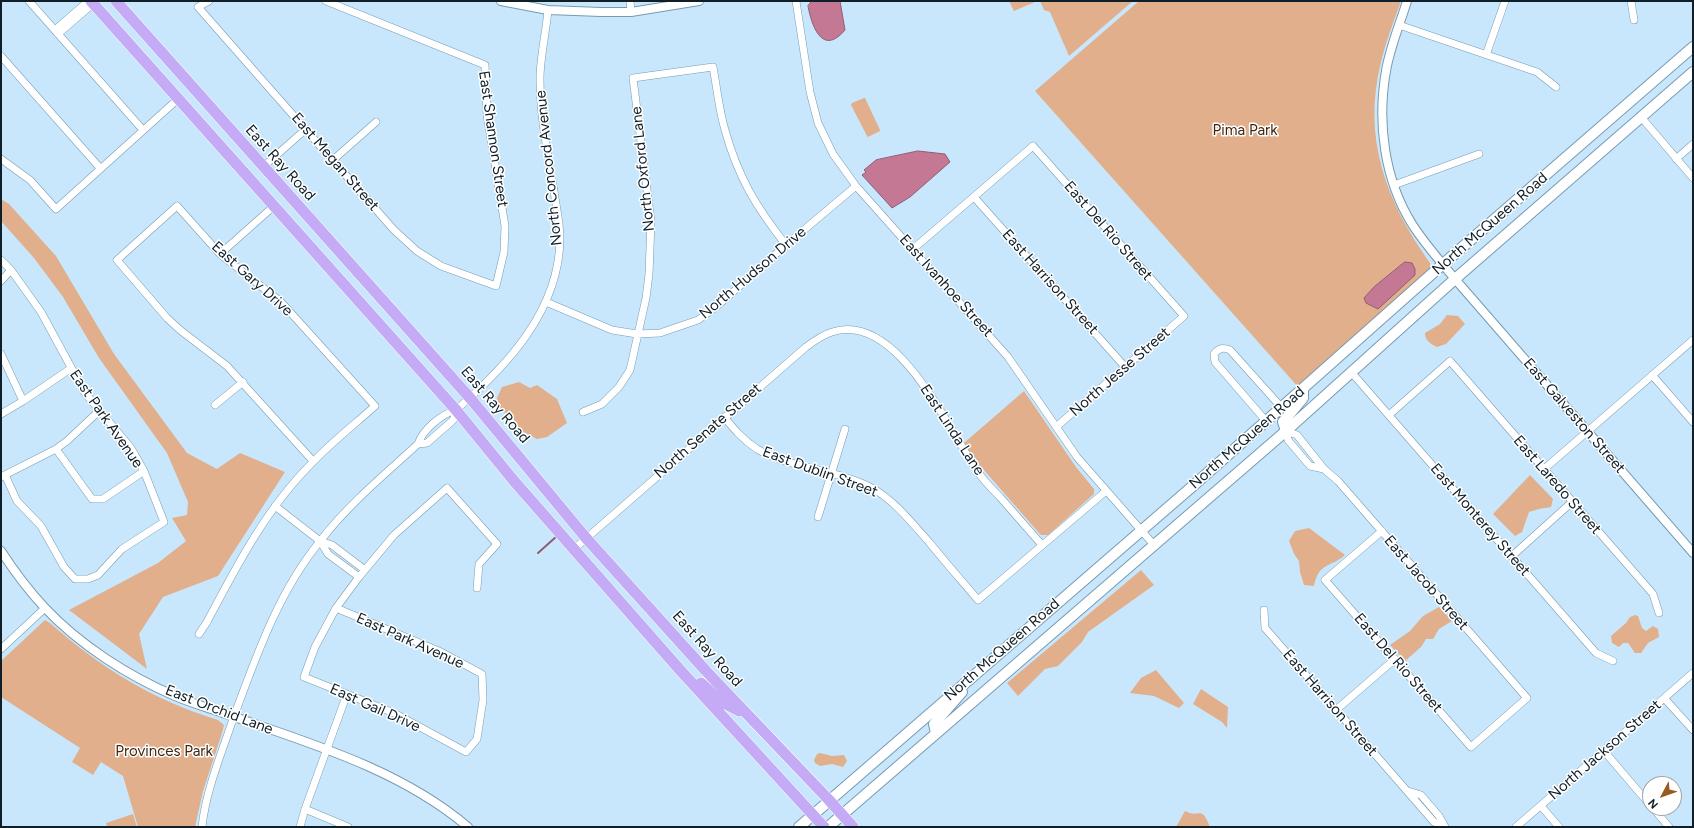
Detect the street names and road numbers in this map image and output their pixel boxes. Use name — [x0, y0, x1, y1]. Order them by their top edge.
street label: East Shannon Street — [475, 70, 511, 208]
street label: North Concord Avenue — [532, 89, 566, 247]
street label: North Oxford Lane — [627, 106, 659, 232]
street label: East Megan Street — [287, 109, 383, 215]
street label: East Ray Road — [241, 121, 319, 205]
street label: North McQueen Road — [1429, 169, 1551, 279]
street label: East Del Rio Street — [1060, 178, 1156, 284]
street label: North Hudson Drive — [696, 223, 810, 323]
street label: East Harrison Street — [998, 226, 1102, 338]
street label: East Ivanhoe Street — [895, 231, 997, 341]
street label: East Gary Drive — [208, 238, 296, 320]
street label: North Jesse Street — [1066, 324, 1174, 420]
street label: East Galveston Street — [1519, 355, 1629, 477]
street label: East Ray Road — [457, 363, 533, 447]
street label: East Park Avenue — [65, 366, 147, 472]
street label: North Senate Street — [651, 380, 765, 482]
street label: East Linda Lane — [916, 381, 988, 479]
street label: North McQueen Road — [1186, 383, 1308, 493]
street label: East Laredo Street — [1509, 432, 1605, 538]
street label: East Dublin Street — [760, 443, 880, 501]
street label: East Monterey Street — [1426, 460, 1534, 580]
street label: East Jacob Street — [1380, 532, 1472, 634]
street label: North McQueen Road — [941, 595, 1063, 705]
street label: East Ray Road — [668, 607, 746, 691]
street label: East Park Avenue — [353, 609, 467, 673]
street label: East Del Rio Street — [1350, 610, 1446, 716]
street label: East Harrison Street — [1279, 646, 1381, 760]
street label: East Gail Drive — [327, 680, 423, 736]
street label: East Orchid Lane — [163, 681, 275, 739]
street label: North Jackson Street — [1545, 696, 1665, 804]

